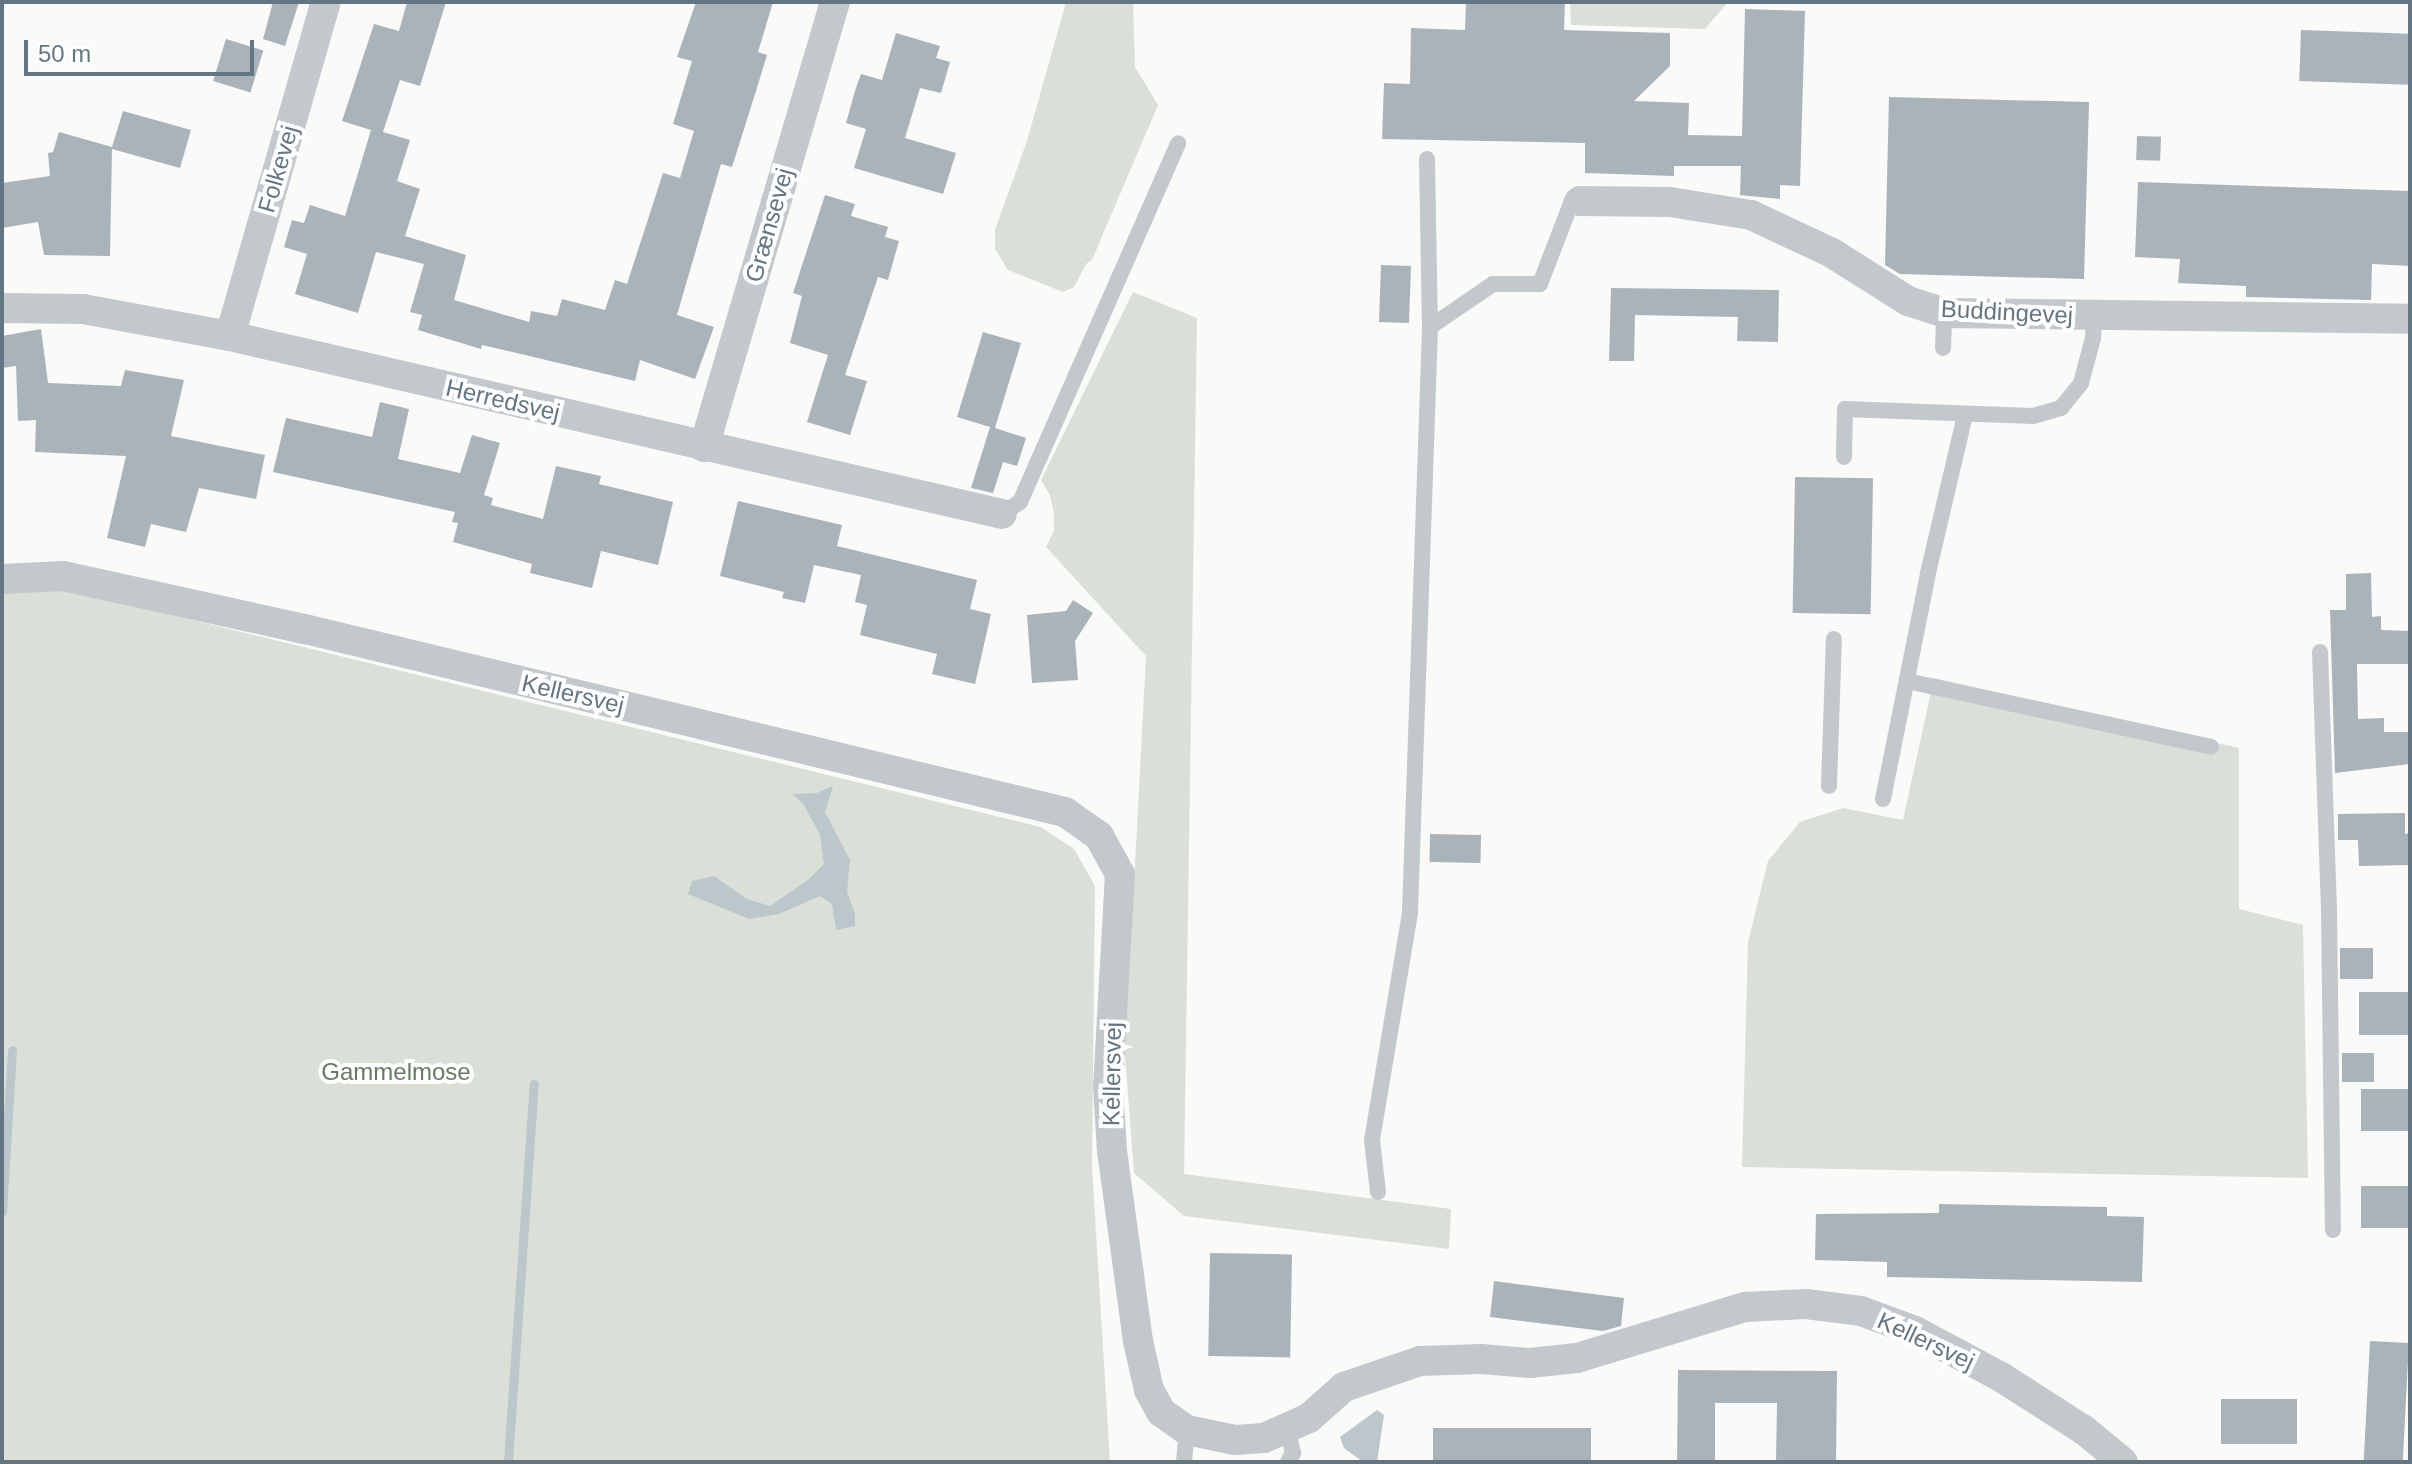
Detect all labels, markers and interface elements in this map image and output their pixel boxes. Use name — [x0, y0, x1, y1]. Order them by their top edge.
scale bar — [28, 24, 258, 74]
text: 50 m — [38, 40, 91, 67]
street label: Folkevej — [252, 122, 304, 216]
street label: Grænsevej — [739, 165, 799, 285]
street label: Buddingevej — [1940, 294, 2074, 330]
street label: Herredsvej — [443, 373, 563, 427]
street label: Kellersvej — [519, 668, 627, 720]
street label: Kellersvej — [1097, 1022, 1127, 1126]
park label: Gammelmose — [321, 1058, 471, 1086]
street label: Kellersvej — [1873, 1306, 1979, 1376]

